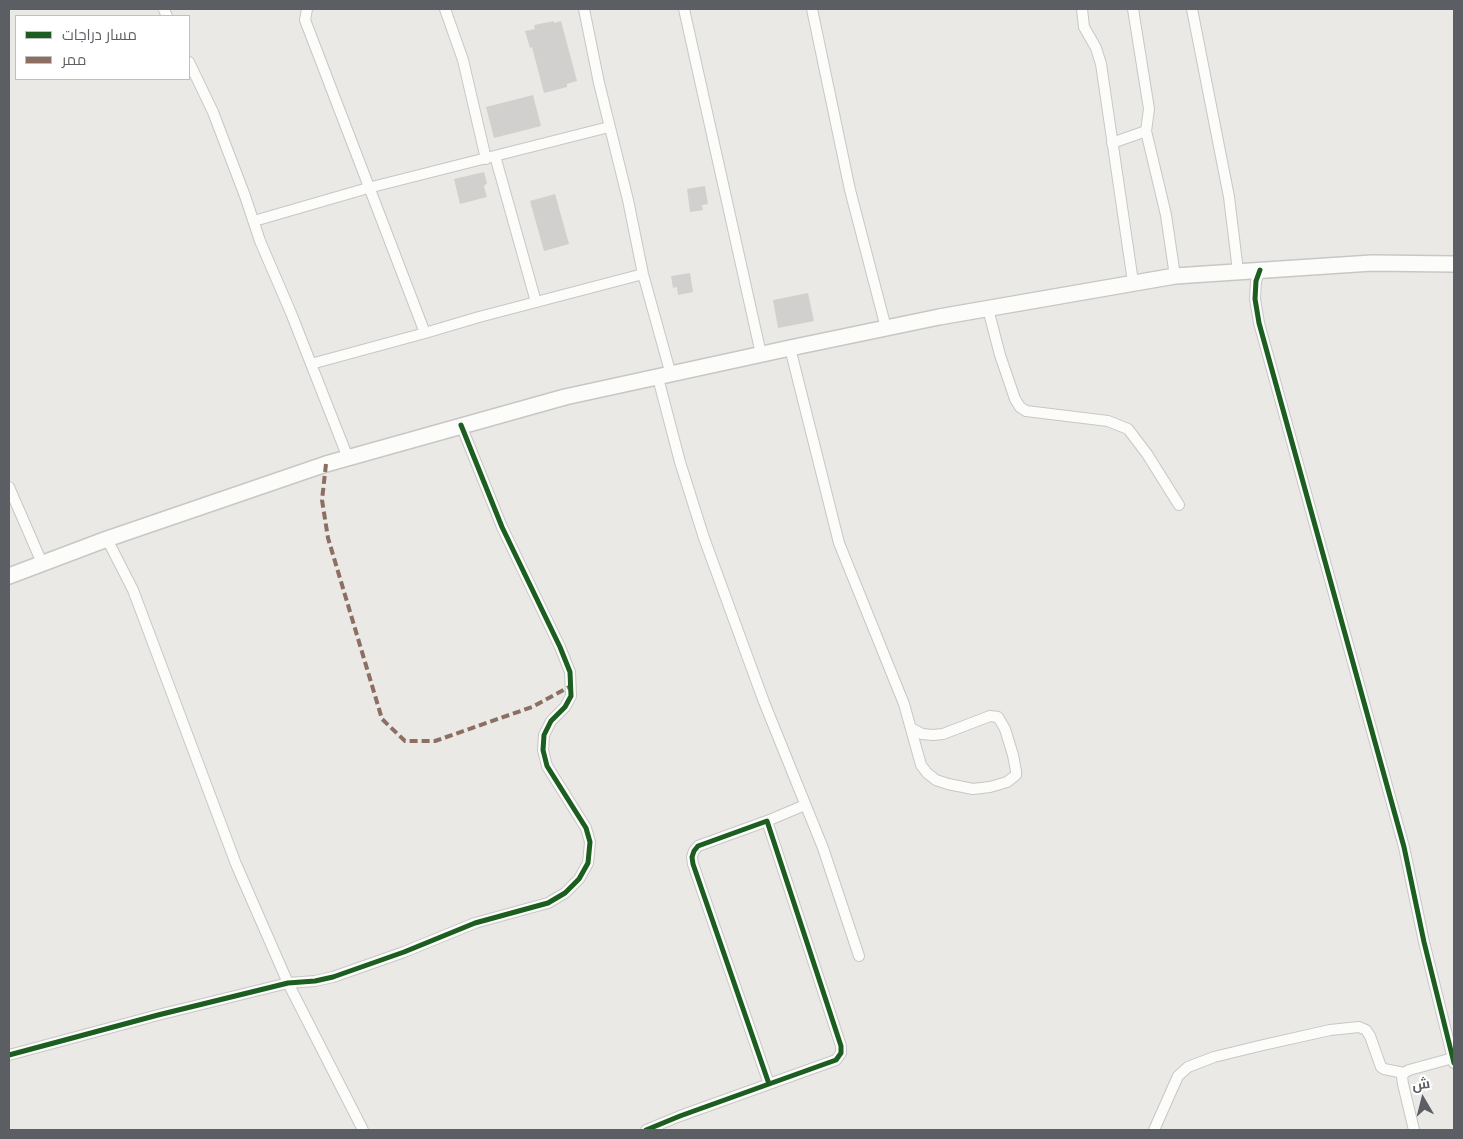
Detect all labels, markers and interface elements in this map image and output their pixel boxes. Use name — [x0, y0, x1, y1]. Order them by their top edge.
legend — [15, 15, 190, 80]
text: مسار دراجات — [62, 26, 137, 43]
text: ممر — [62, 51, 86, 68]
north arrow — [1398, 1074, 1448, 1124]
text: ش — [1411, 1075, 1431, 1093]

